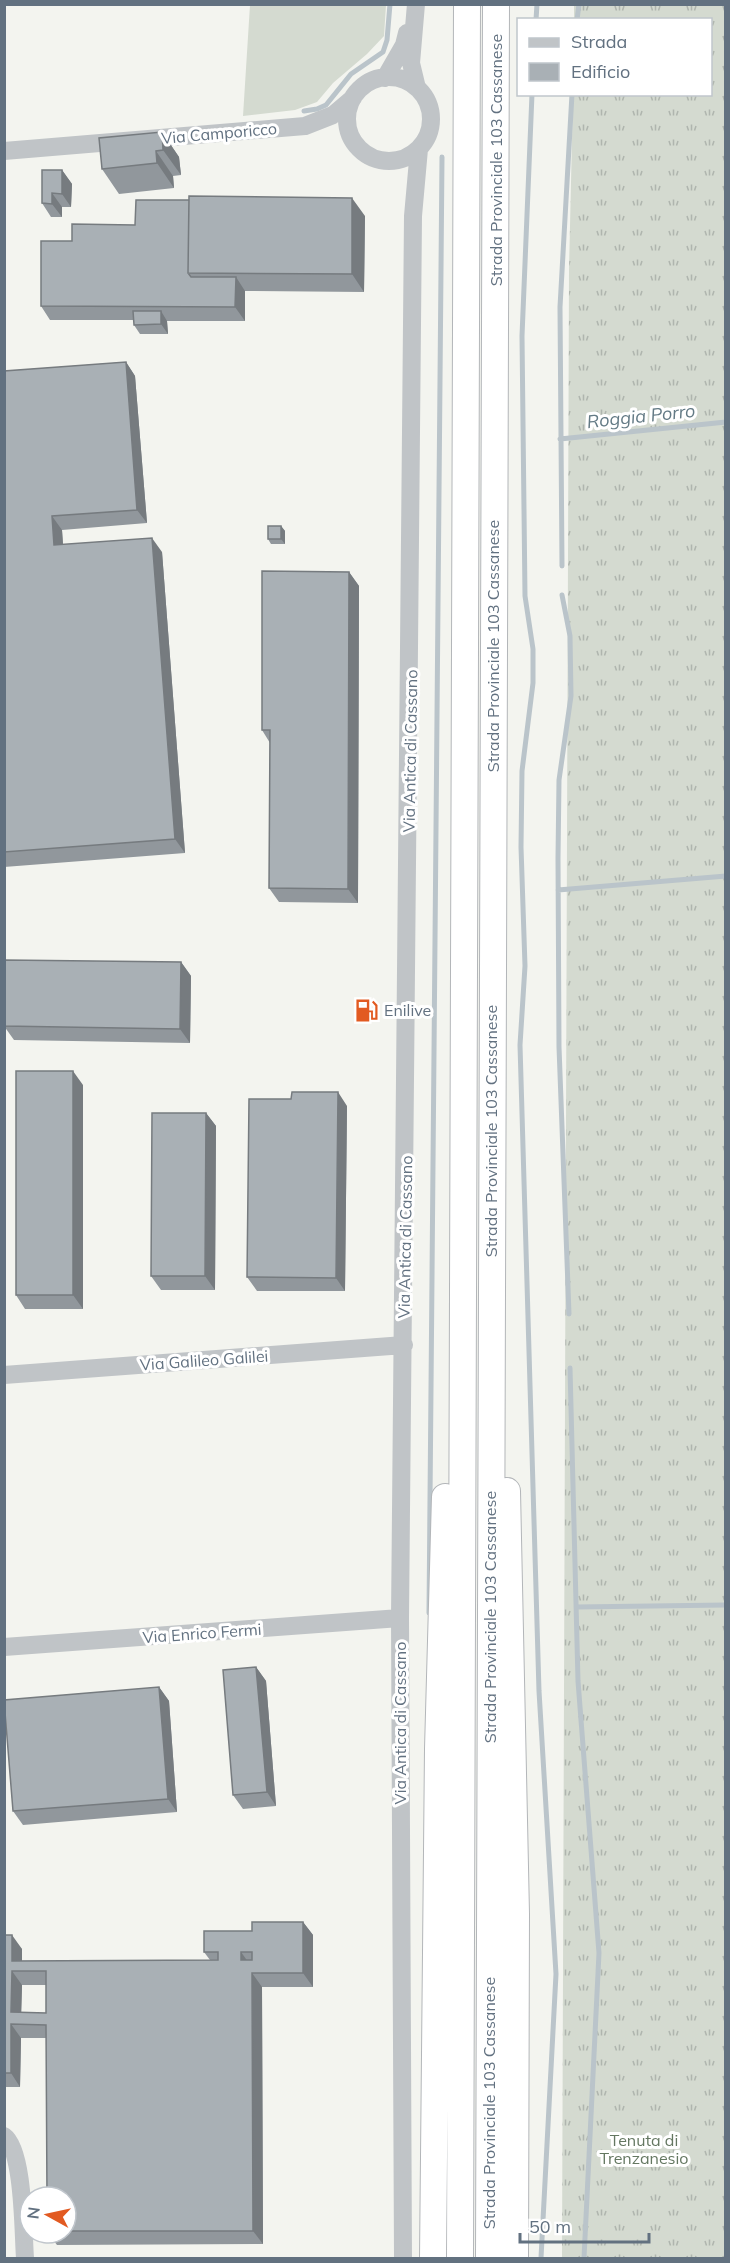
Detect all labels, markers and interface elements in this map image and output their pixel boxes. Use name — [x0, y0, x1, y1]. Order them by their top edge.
legend — [517, 18, 712, 96]
text: Strada — [571, 30, 627, 53]
street label: Strada Provinciale 103 Cassanese — [486, 34, 506, 286]
text: Edificio — [571, 60, 630, 83]
street label: Via Camporicco — [160, 118, 278, 148]
water label: Roggia Porro — [586, 399, 696, 433]
street label: Strada Provinciale 103 Cassanese — [483, 520, 503, 772]
street label: Via Antica di Cassano — [399, 669, 421, 833]
fuel station icon: Enilive — [353, 997, 379, 1023]
place label: Enilive — [384, 1000, 431, 1020]
street label: Strada Provinciale 103 Cassanese — [481, 1005, 501, 1257]
street label: Via Antica di Cassano — [394, 1155, 416, 1319]
street label: Via Galileo Galilei — [139, 1346, 269, 1374]
street label: Strada Provinciale 103 Cassanese — [480, 1491, 500, 1743]
street label: Via Enrico Fermi — [142, 1619, 262, 1647]
street label: Via Antica di Cassano — [390, 1642, 410, 1804]
street label: Strada Provinciale 103 Cassanese — [479, 1977, 499, 2229]
park label: Tenuta di Trenzanesio — [599, 2130, 689, 2168]
north arrow — [18, 2185, 78, 2245]
text: N — [22, 2206, 44, 2220]
scale bar — [520, 2206, 649, 2244]
text: 50 m — [529, 2215, 571, 2238]

